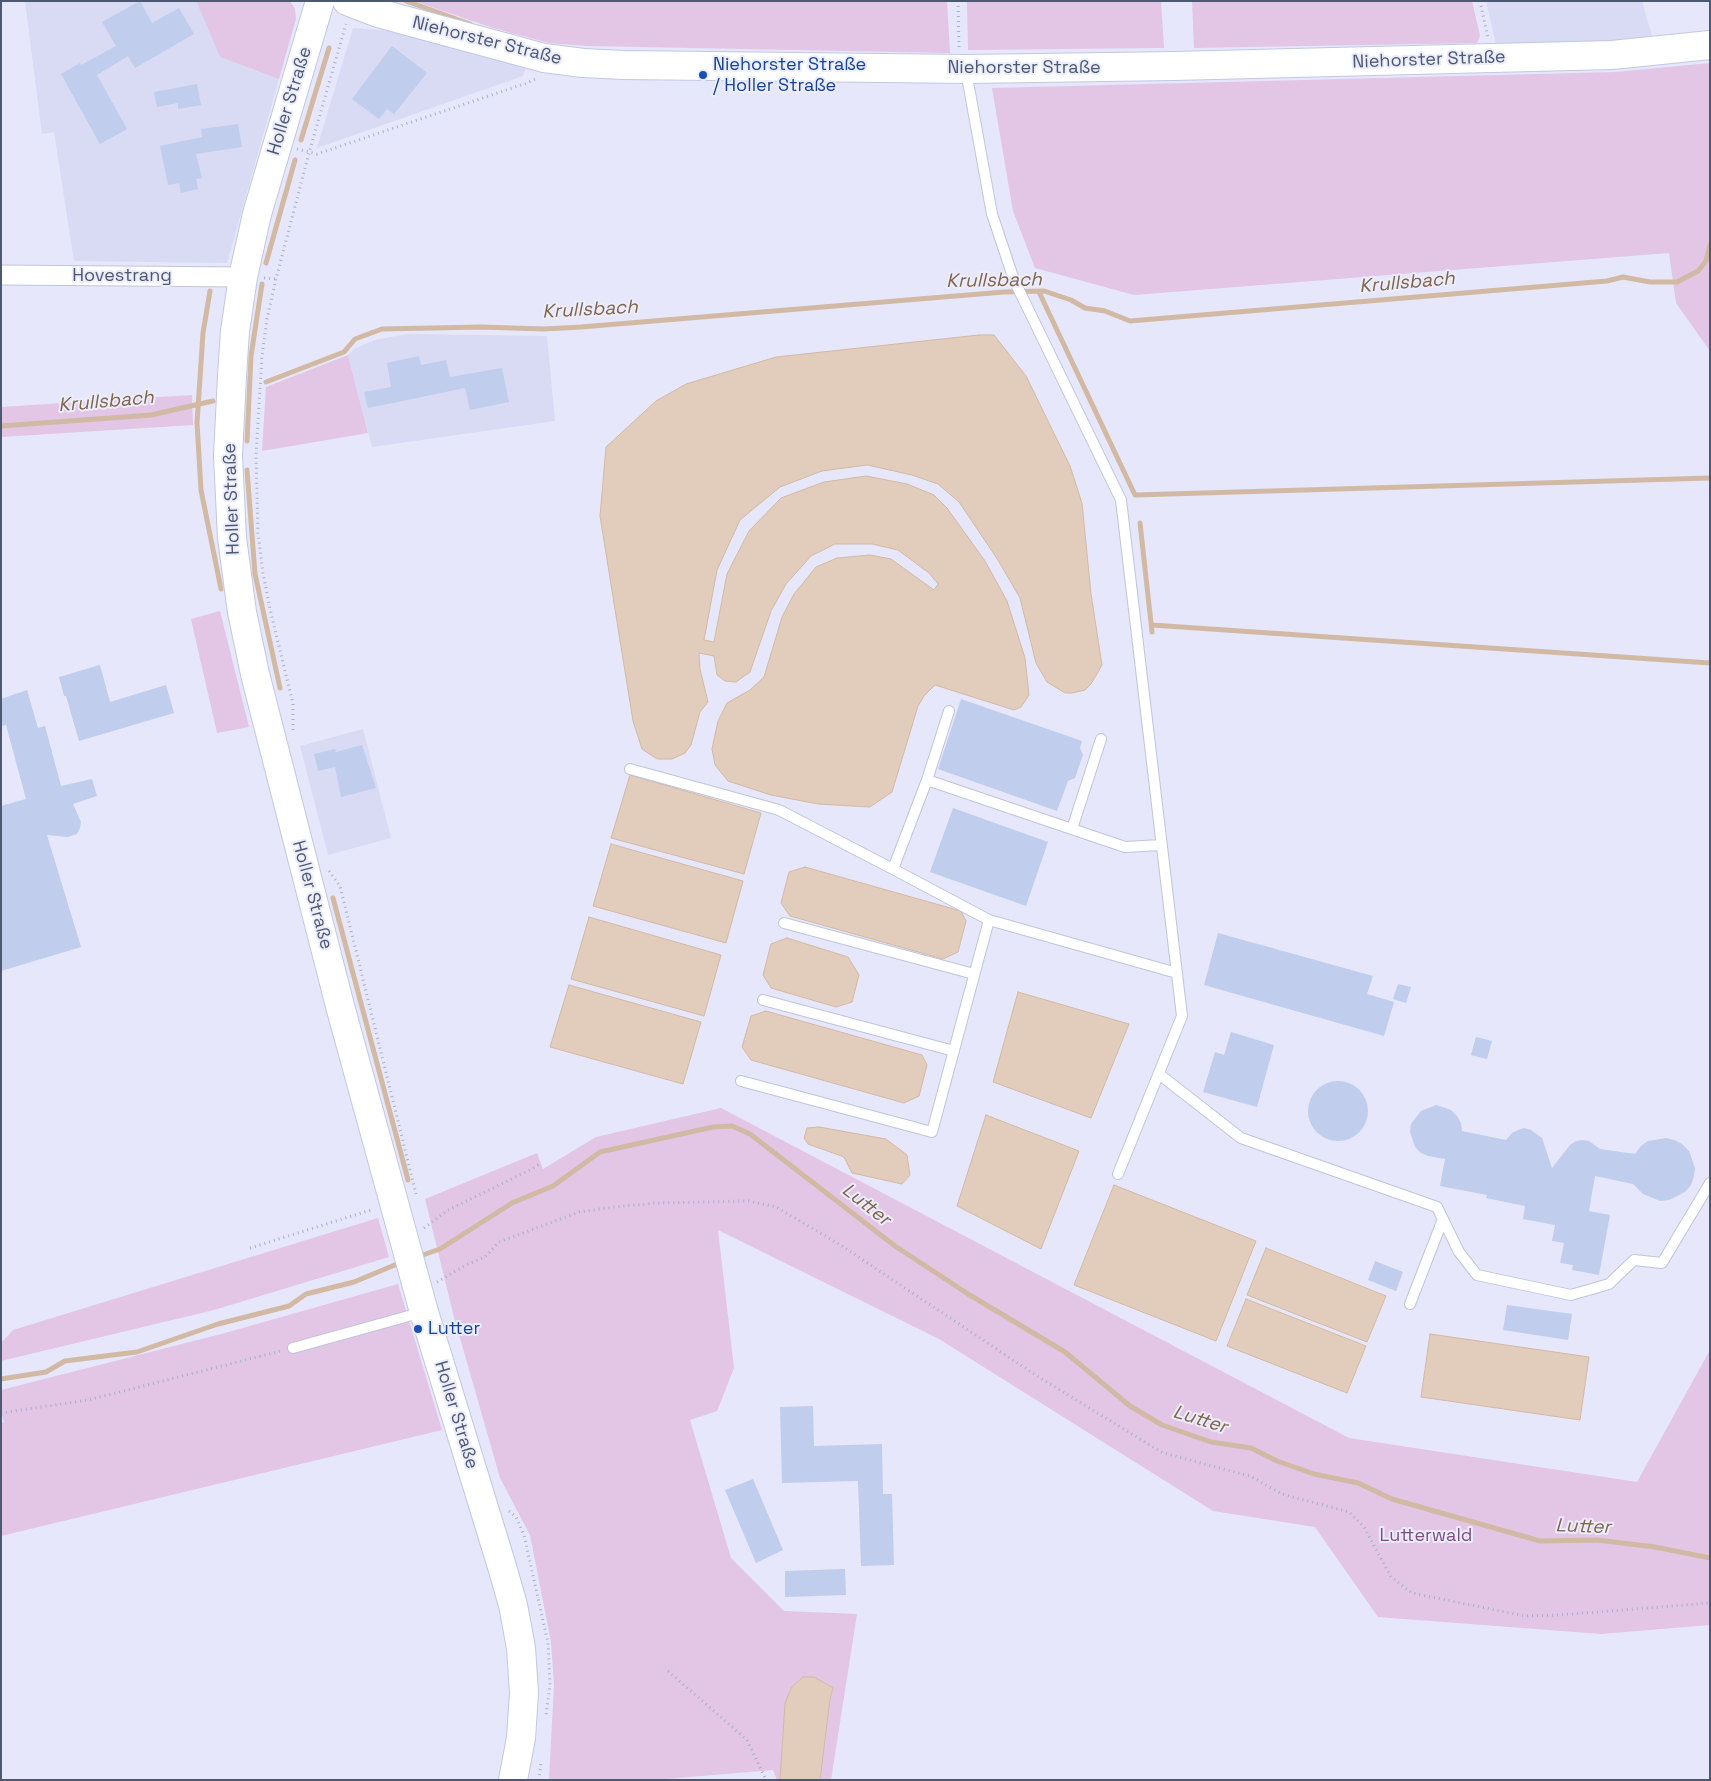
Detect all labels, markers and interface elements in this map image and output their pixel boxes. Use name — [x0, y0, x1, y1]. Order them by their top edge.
street label: Niehorster Straße — [410, 12, 564, 70]
street label: Holler Straße — [263, 44, 317, 158]
street label: Niehorster Straße — [1352, 47, 1506, 73]
place label: Niehorster Straße / Holler Straße — [713, 54, 866, 96]
street label: Niehorster Straße — [947, 57, 1101, 79]
marker: Niehorster Straße / Holler Straße — [697, 69, 709, 81]
street label: Hovestrang — [72, 265, 172, 287]
water label: Krullsbach — [1358, 267, 1456, 299]
water label: Krullsbach — [946, 269, 1042, 293]
water label: Krullsbach — [542, 296, 638, 324]
water label: Krullsbach — [57, 386, 155, 418]
street label: Holler Straße — [219, 443, 245, 555]
street label: Holler Straße — [287, 838, 337, 952]
water label: Lutter — [837, 1179, 895, 1231]
place label: Lutter — [428, 1318, 480, 1340]
marker: Lutter — [412, 1323, 424, 1335]
street label: Holler Straße — [429, 1358, 483, 1472]
water label: Lutter — [1170, 1401, 1230, 1439]
water label: Lutter — [1555, 1515, 1611, 1539]
park label: Lutterwald — [1380, 1525, 1472, 1547]

